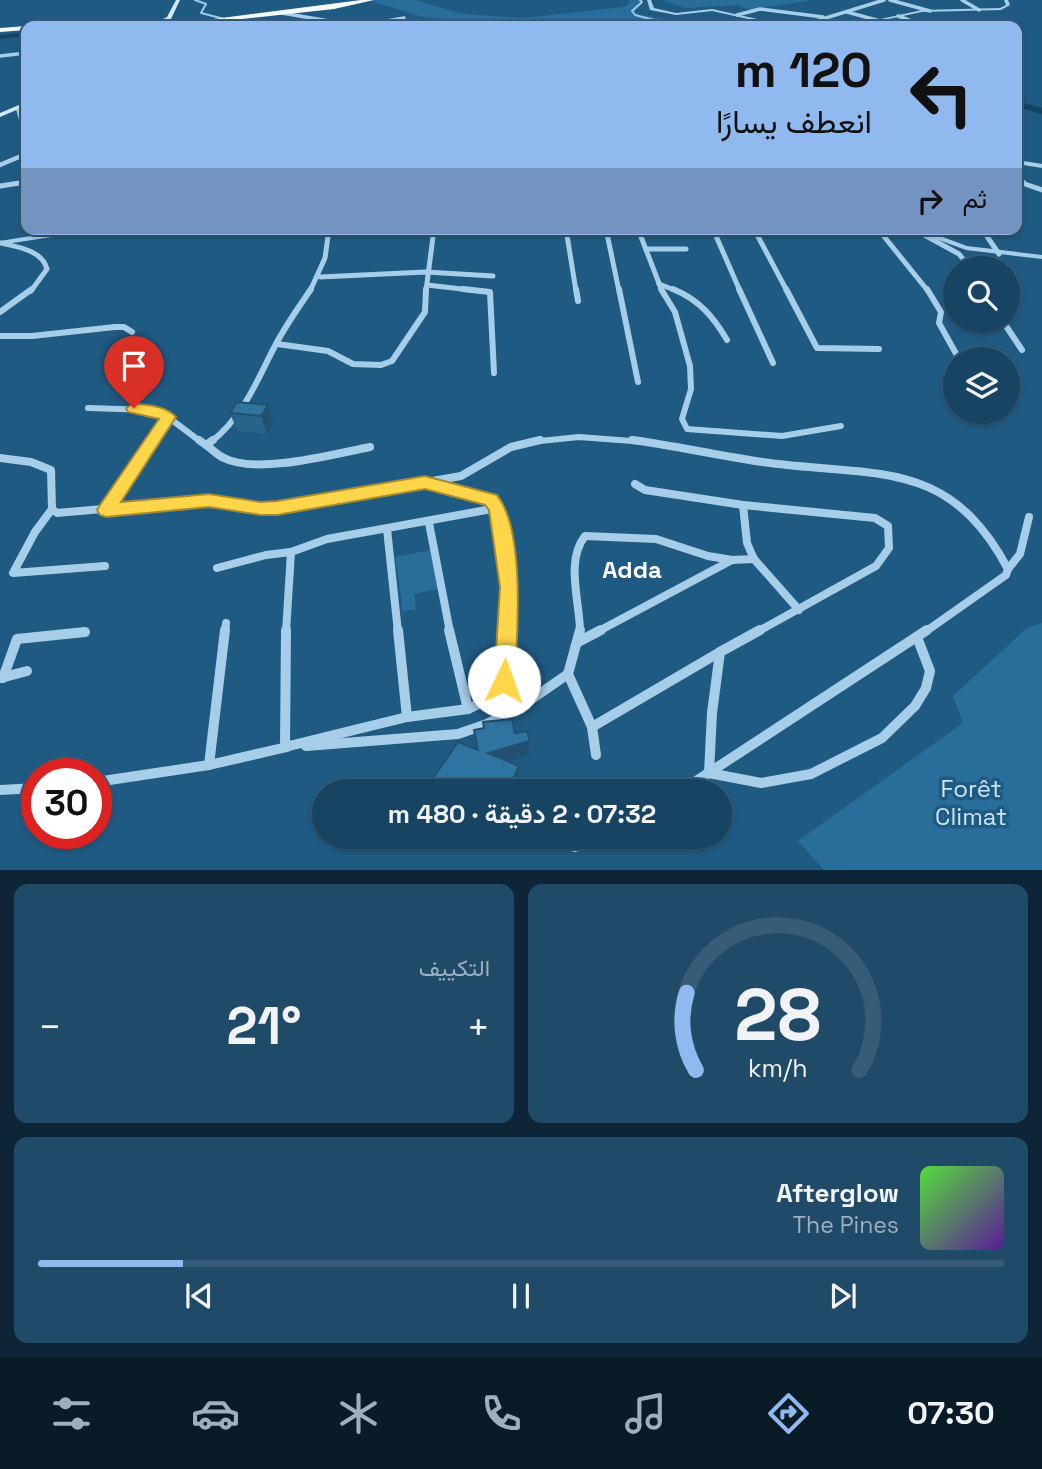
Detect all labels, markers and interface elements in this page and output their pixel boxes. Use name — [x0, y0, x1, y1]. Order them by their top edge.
text: 120 m — [735, 39, 872, 101]
icon: left — [896, 49, 987, 140]
text: انعطف يسارًا — [716, 102, 872, 142]
icon: right — [911, 182, 949, 220]
text: ثم — [963, 182, 987, 216]
map controls — [943, 256, 1020, 424]
button: search — [943, 256, 1020, 333]
pin — [104, 336, 164, 408]
icon: arrive — [115, 347, 153, 385]
button: layers — [943, 347, 1020, 424]
district label: Adda — [602, 554, 662, 585]
position arrow — [467, 644, 541, 718]
speed limit sign: 30 — [21, 758, 112, 849]
park label: Forêt Climat — [935, 773, 1007, 832]
text: 07:32 · 2 دقيقة · 480 m — [388, 797, 656, 831]
text: التكييف — [419, 953, 490, 983]
text: 28 — [735, 968, 821, 1061]
text: 21° — [227, 993, 301, 1059]
text: − — [38, 1003, 62, 1051]
text: + — [466, 1003, 490, 1051]
text: km/h — [748, 1051, 808, 1083]
text: Afterglow — [776, 1176, 899, 1210]
text: The Pines — [793, 1210, 899, 1240]
icon: previous — [180, 1277, 218, 1315]
icon: pause — [502, 1277, 540, 1315]
icon: next — [824, 1277, 862, 1315]
icon: filters — [47, 1389, 96, 1438]
icon: car — [191, 1389, 240, 1438]
icon: climate — [334, 1389, 383, 1438]
icon: phone — [477, 1389, 526, 1438]
icon: music — [621, 1389, 670, 1438]
icon: directions — [764, 1389, 813, 1438]
text: 07:30 — [907, 1393, 995, 1433]

